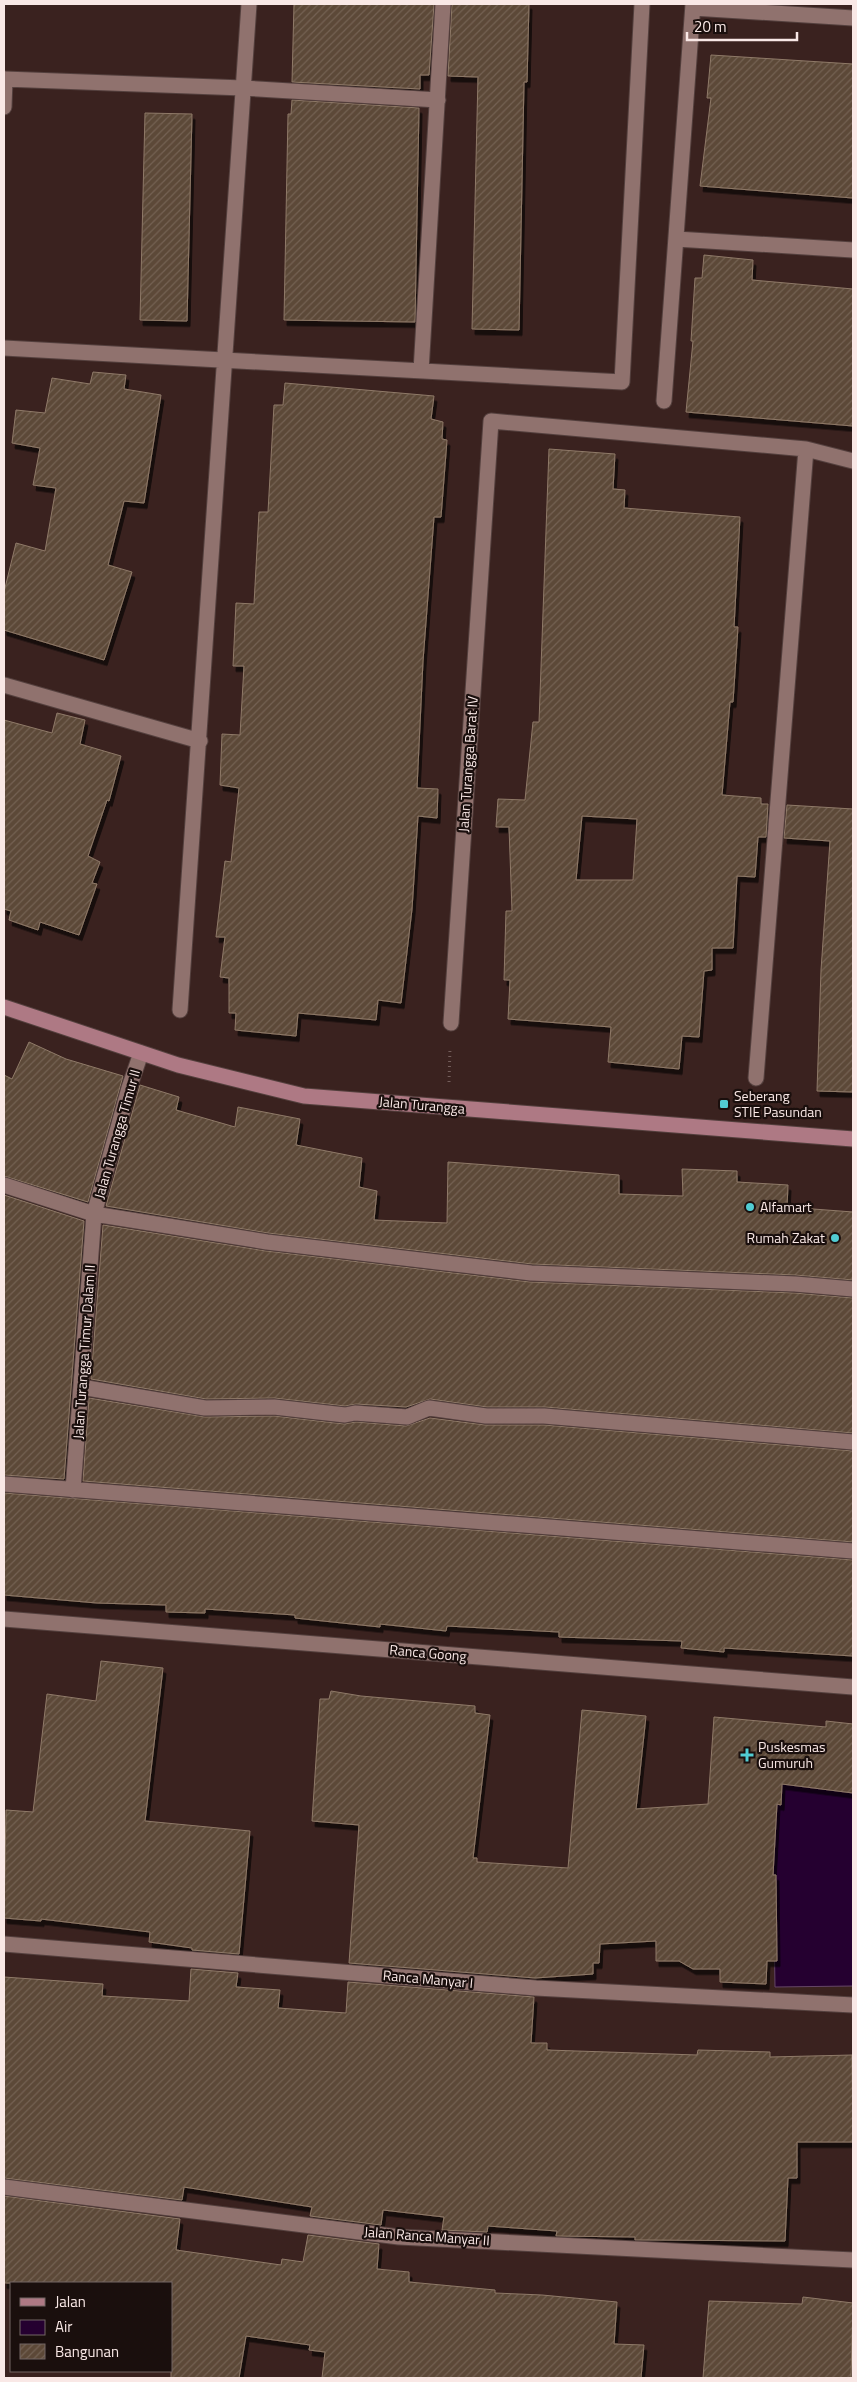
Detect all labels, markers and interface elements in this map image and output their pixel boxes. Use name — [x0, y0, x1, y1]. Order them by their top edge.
scale bar — [687, 10, 797, 42]
text: 20 m — [694, 15, 727, 38]
street label: Jalan Turangga Barat IV — [452, 695, 483, 833]
street label: Jalan Turangga Timur II — [88, 1067, 145, 1201]
place label: Seberang STIE Pasundan — [734, 1085, 822, 1122]
street label: Jalan Turangga — [378, 1090, 466, 1119]
marker: Seberang STIE Pasundan — [718, 1098, 730, 1110]
place label: Alfamart — [760, 1196, 812, 1217]
marker: Alfamart — [744, 1201, 756, 1213]
place label: Rumah Zakat — [747, 1227, 825, 1248]
marker: Rumah Zakat — [829, 1232, 841, 1244]
street label: Jalan Turangga Timur Dalam II — [67, 1264, 100, 1440]
street label: Ranca Goong — [389, 1639, 468, 1666]
place label: Puskesmas Gumuruh — [758, 1736, 826, 1773]
marker: Puskesmas Gumuruh — [740, 1748, 754, 1762]
street label: Ranca Manyar I — [382, 1964, 474, 1993]
street label: Jalan Ranca Manyar II — [363, 2221, 491, 2250]
legend — [10, 2282, 172, 2372]
text: Jalan — [55, 2290, 86, 2313]
text: Air — [55, 2315, 72, 2338]
text: Bangunan — [55, 2340, 119, 2363]

